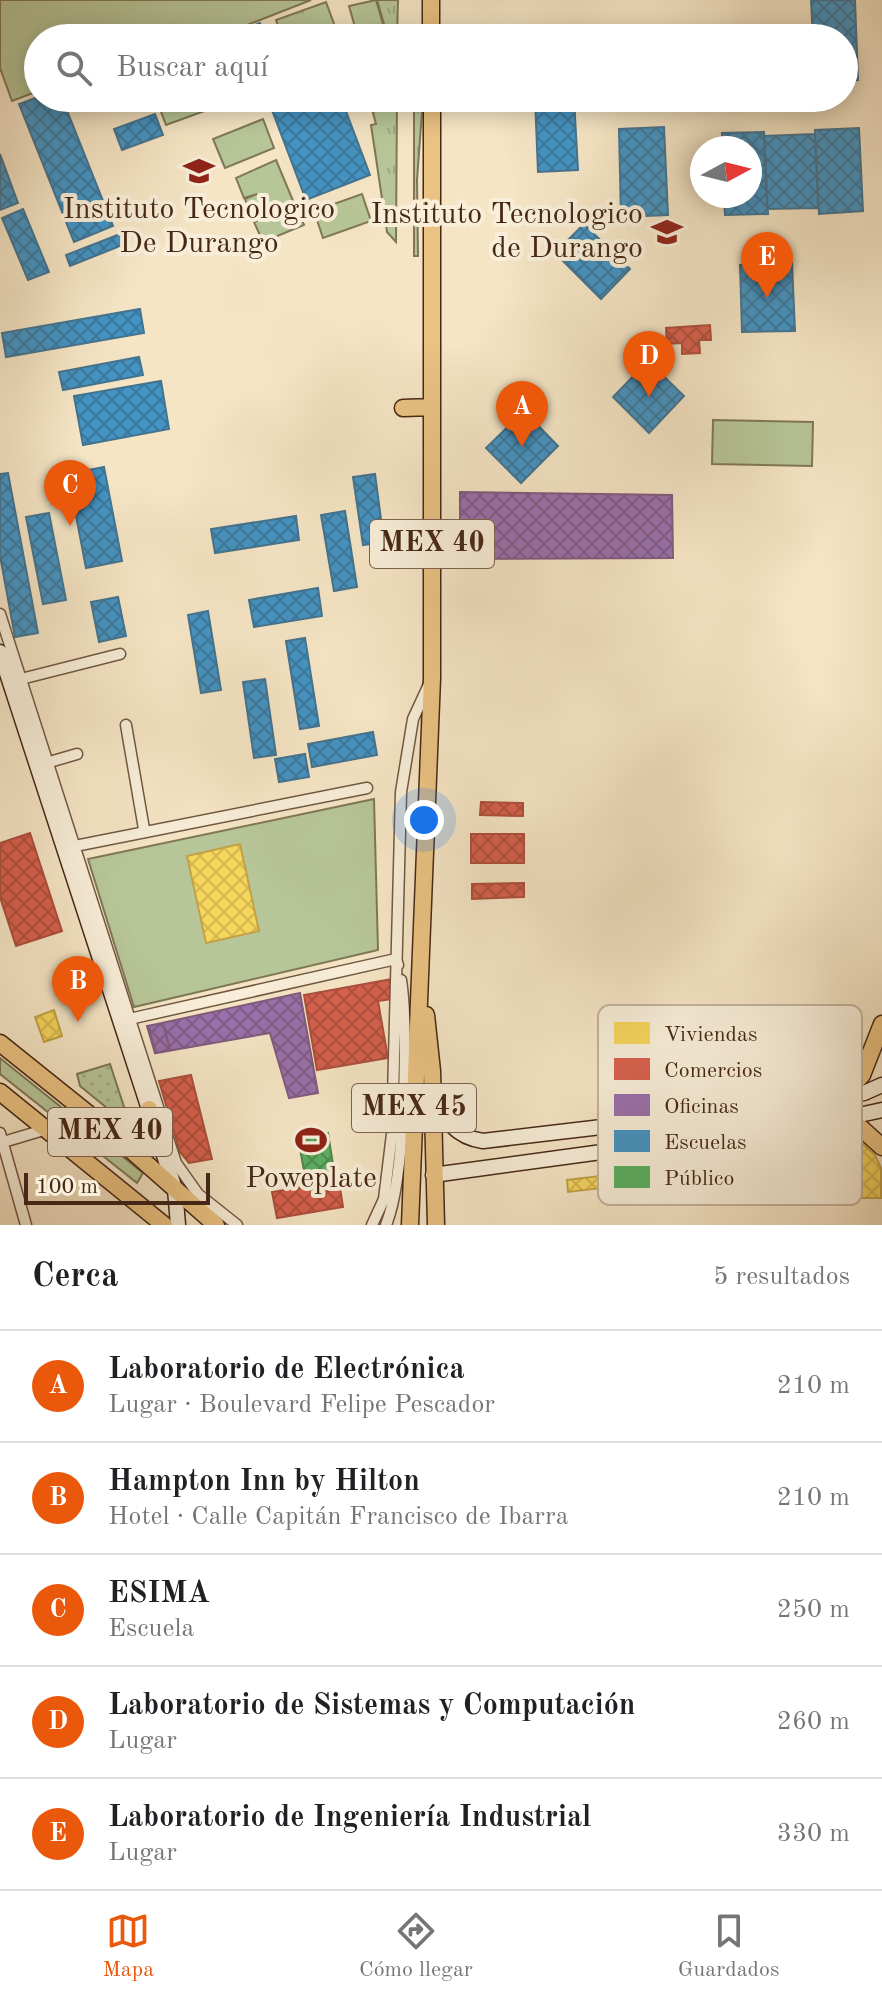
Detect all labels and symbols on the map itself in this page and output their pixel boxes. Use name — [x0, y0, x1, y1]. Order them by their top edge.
north arrow — [690, 136, 762, 208]
school or university icon: Instituto Tecnologico De Durango — [182, 154, 216, 188]
place label: Instituto Tecnologico De Durango — [63, 195, 335, 259]
place label: Instituto Tecnologico de Durango — [370, 200, 643, 264]
school or university icon: Instituto Tecnologico de Durango — [650, 215, 684, 249]
pin: E — [741, 232, 793, 298]
pin: D — [623, 331, 675, 397]
pin: A — [496, 381, 548, 447]
pin: C — [44, 460, 96, 526]
road number: MEX 40 — [370, 520, 494, 568]
your location — [404, 800, 444, 840]
pin: B — [52, 956, 104, 1022]
legend — [598, 1005, 862, 1205]
text: Viviendas — [664, 1024, 757, 1046]
text: Comercios — [664, 1060, 762, 1082]
road number: MEX 45 — [352, 1084, 476, 1132]
text: Oficinas — [664, 1096, 739, 1118]
road number: MEX 40 — [48, 1108, 172, 1156]
sports icon: Poweplate — [294, 1123, 328, 1157]
text: Escuelas — [664, 1132, 747, 1154]
place label: Poweplate — [245, 1164, 377, 1194]
text: Público — [664, 1168, 734, 1190]
scale bar — [24, 1169, 210, 1205]

